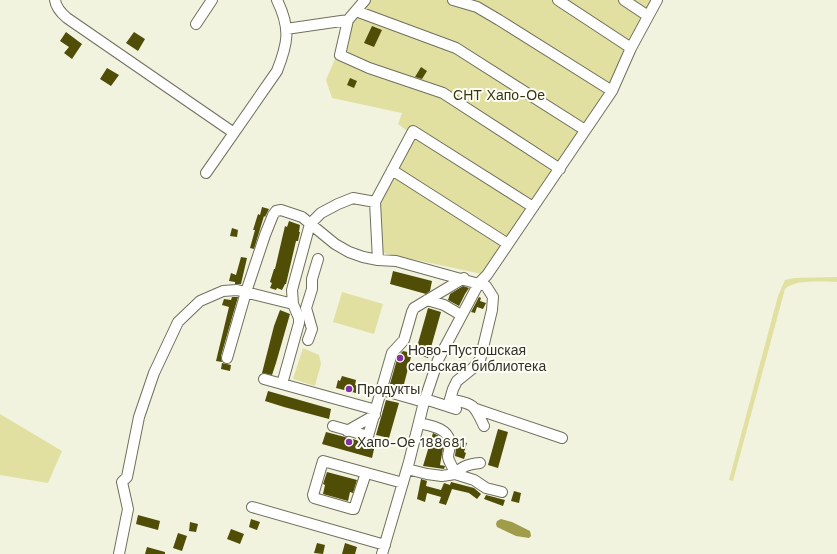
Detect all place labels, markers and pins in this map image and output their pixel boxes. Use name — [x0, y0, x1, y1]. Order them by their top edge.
place label: Ново-Пустошская сельская библиотека — [408, 342, 547, 374]
marker: Ново-Пустошская сельская библиотека — [395, 353, 405, 363]
place label: Продукты — [357, 381, 420, 397]
marker: Продукты — [344, 384, 354, 394]
place label: Хапо-Ое 188681 — [357, 434, 465, 450]
marker: Хапо-Ое 188681 — [344, 437, 354, 447]

